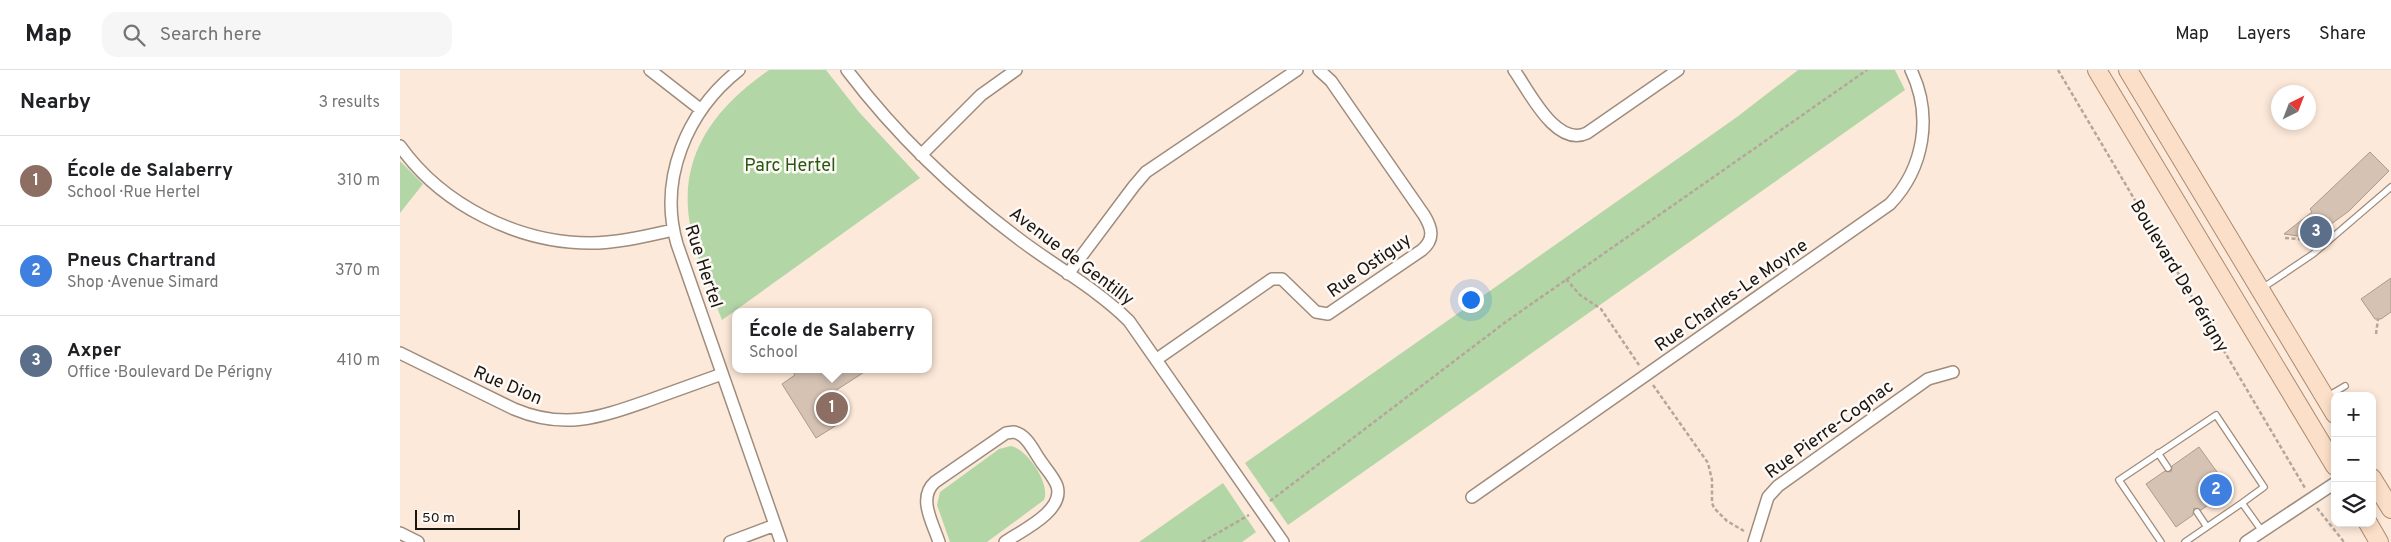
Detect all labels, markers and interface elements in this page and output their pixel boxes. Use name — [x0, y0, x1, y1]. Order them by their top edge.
search box — [102, 12, 452, 57]
text: Map — [25, 20, 72, 50]
icon: search — [120, 21, 148, 49]
text: Search here — [160, 23, 261, 47]
text: Map — [2175, 23, 2209, 46]
text: Layers — [2237, 23, 2291, 46]
text: Share — [2319, 23, 2366, 46]
north arrow — [2271, 85, 2316, 130]
text: Nearby — [20, 89, 91, 116]
text: 3 results — [318, 93, 380, 113]
park label: Parc Hertel — [744, 155, 836, 178]
text: École de Salaberry — [67, 159, 233, 183]
text: 1 — [33, 171, 39, 191]
text: 310 m — [337, 171, 380, 191]
text: School · Rue Hertel — [67, 183, 200, 203]
street label: Boulevard De Périgny — [2124, 196, 2233, 357]
street label: Avenue de Gentilly — [1004, 203, 1138, 312]
pin: 3 — [2300, 213, 2332, 251]
street label: Rue Hertel — [678, 222, 727, 311]
street label: Rue Ostiguy — [1323, 229, 1416, 304]
street label: Rue Charles-Le Moyne — [1651, 235, 1813, 358]
text: Pneus Chartrand — [67, 249, 216, 273]
text: 2 — [31, 261, 41, 281]
text: 370 m — [335, 261, 380, 281]
text: Shop · Avenue Simard — [67, 273, 219, 293]
your location — [1458, 287, 1484, 313]
popup — [732, 308, 932, 373]
text: École de Salaberry — [749, 319, 915, 343]
text: Axper — [67, 339, 121, 363]
text: School — [749, 343, 798, 363]
text: 3 — [31, 351, 41, 371]
text: 410 m — [337, 351, 380, 371]
street label: Rue Dion — [470, 362, 545, 411]
text: Office · Boulevard De Périgny — [67, 363, 273, 383]
street label: Rue Pierre-Cognac — [1761, 376, 1899, 485]
pin: 1 — [816, 389, 848, 427]
map controls — [2331, 392, 2376, 527]
button: + — [2331, 392, 2376, 437]
button: − — [2331, 437, 2376, 482]
pin: 2 — [2200, 471, 2232, 509]
button: layers — [2331, 482, 2376, 527]
scale bar — [415, 507, 520, 530]
text: 50 m — [422, 510, 455, 527]

